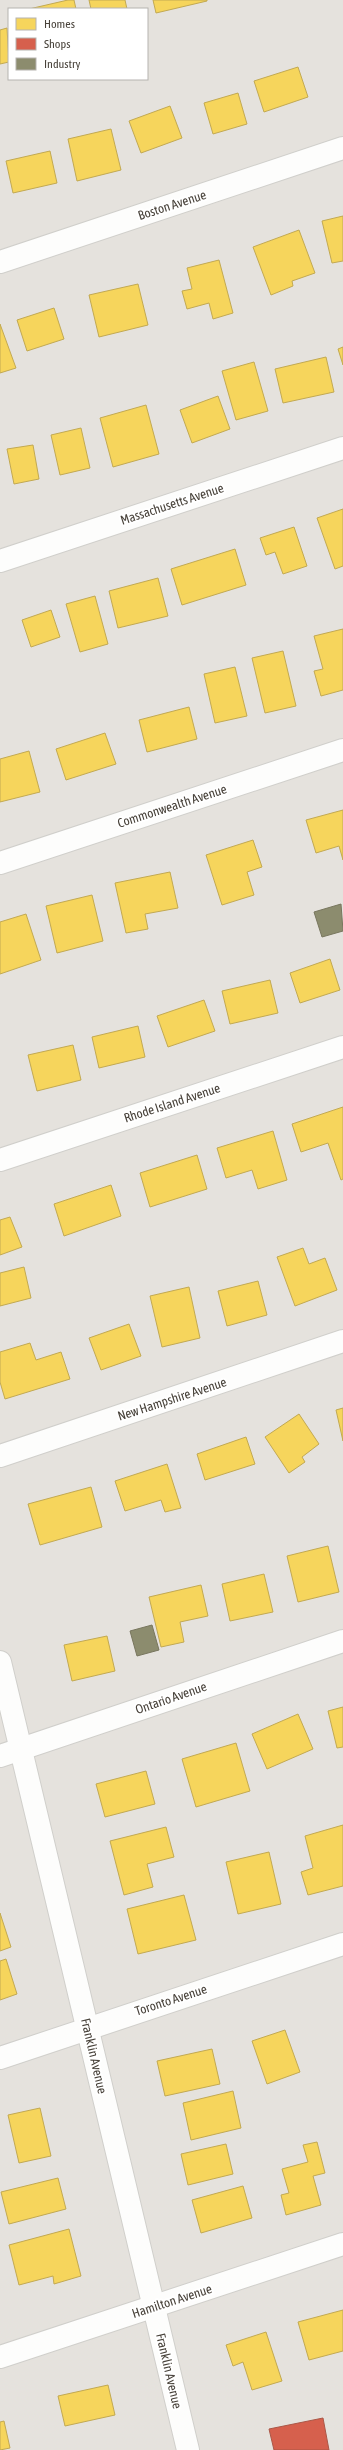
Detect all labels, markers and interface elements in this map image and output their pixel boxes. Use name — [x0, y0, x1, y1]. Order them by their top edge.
legend — [8, 8, 148, 80]
text: Homes — [44, 17, 75, 31]
text: Shops — [44, 37, 70, 51]
text: Industry — [44, 57, 81, 71]
street label: Boston Avenue — [136, 187, 208, 223]
street label: Massachusetts Avenue — [118, 480, 226, 528]
street label: Commonwealth Avenue — [116, 781, 229, 831]
street label: Rhode Island Avenue — [122, 1080, 222, 1126]
street label: New Hampshire Avenue — [116, 1374, 228, 1424]
street label: Ontario Avenue — [133, 1679, 209, 1717]
street label: Toronto Avenue — [133, 1981, 209, 2019]
street label: Franklin Avenue — [78, 2017, 110, 2095]
street label: Hamilton Avenue — [130, 2281, 214, 2321]
street label: Franklin Avenue — [153, 2332, 185, 2410]

